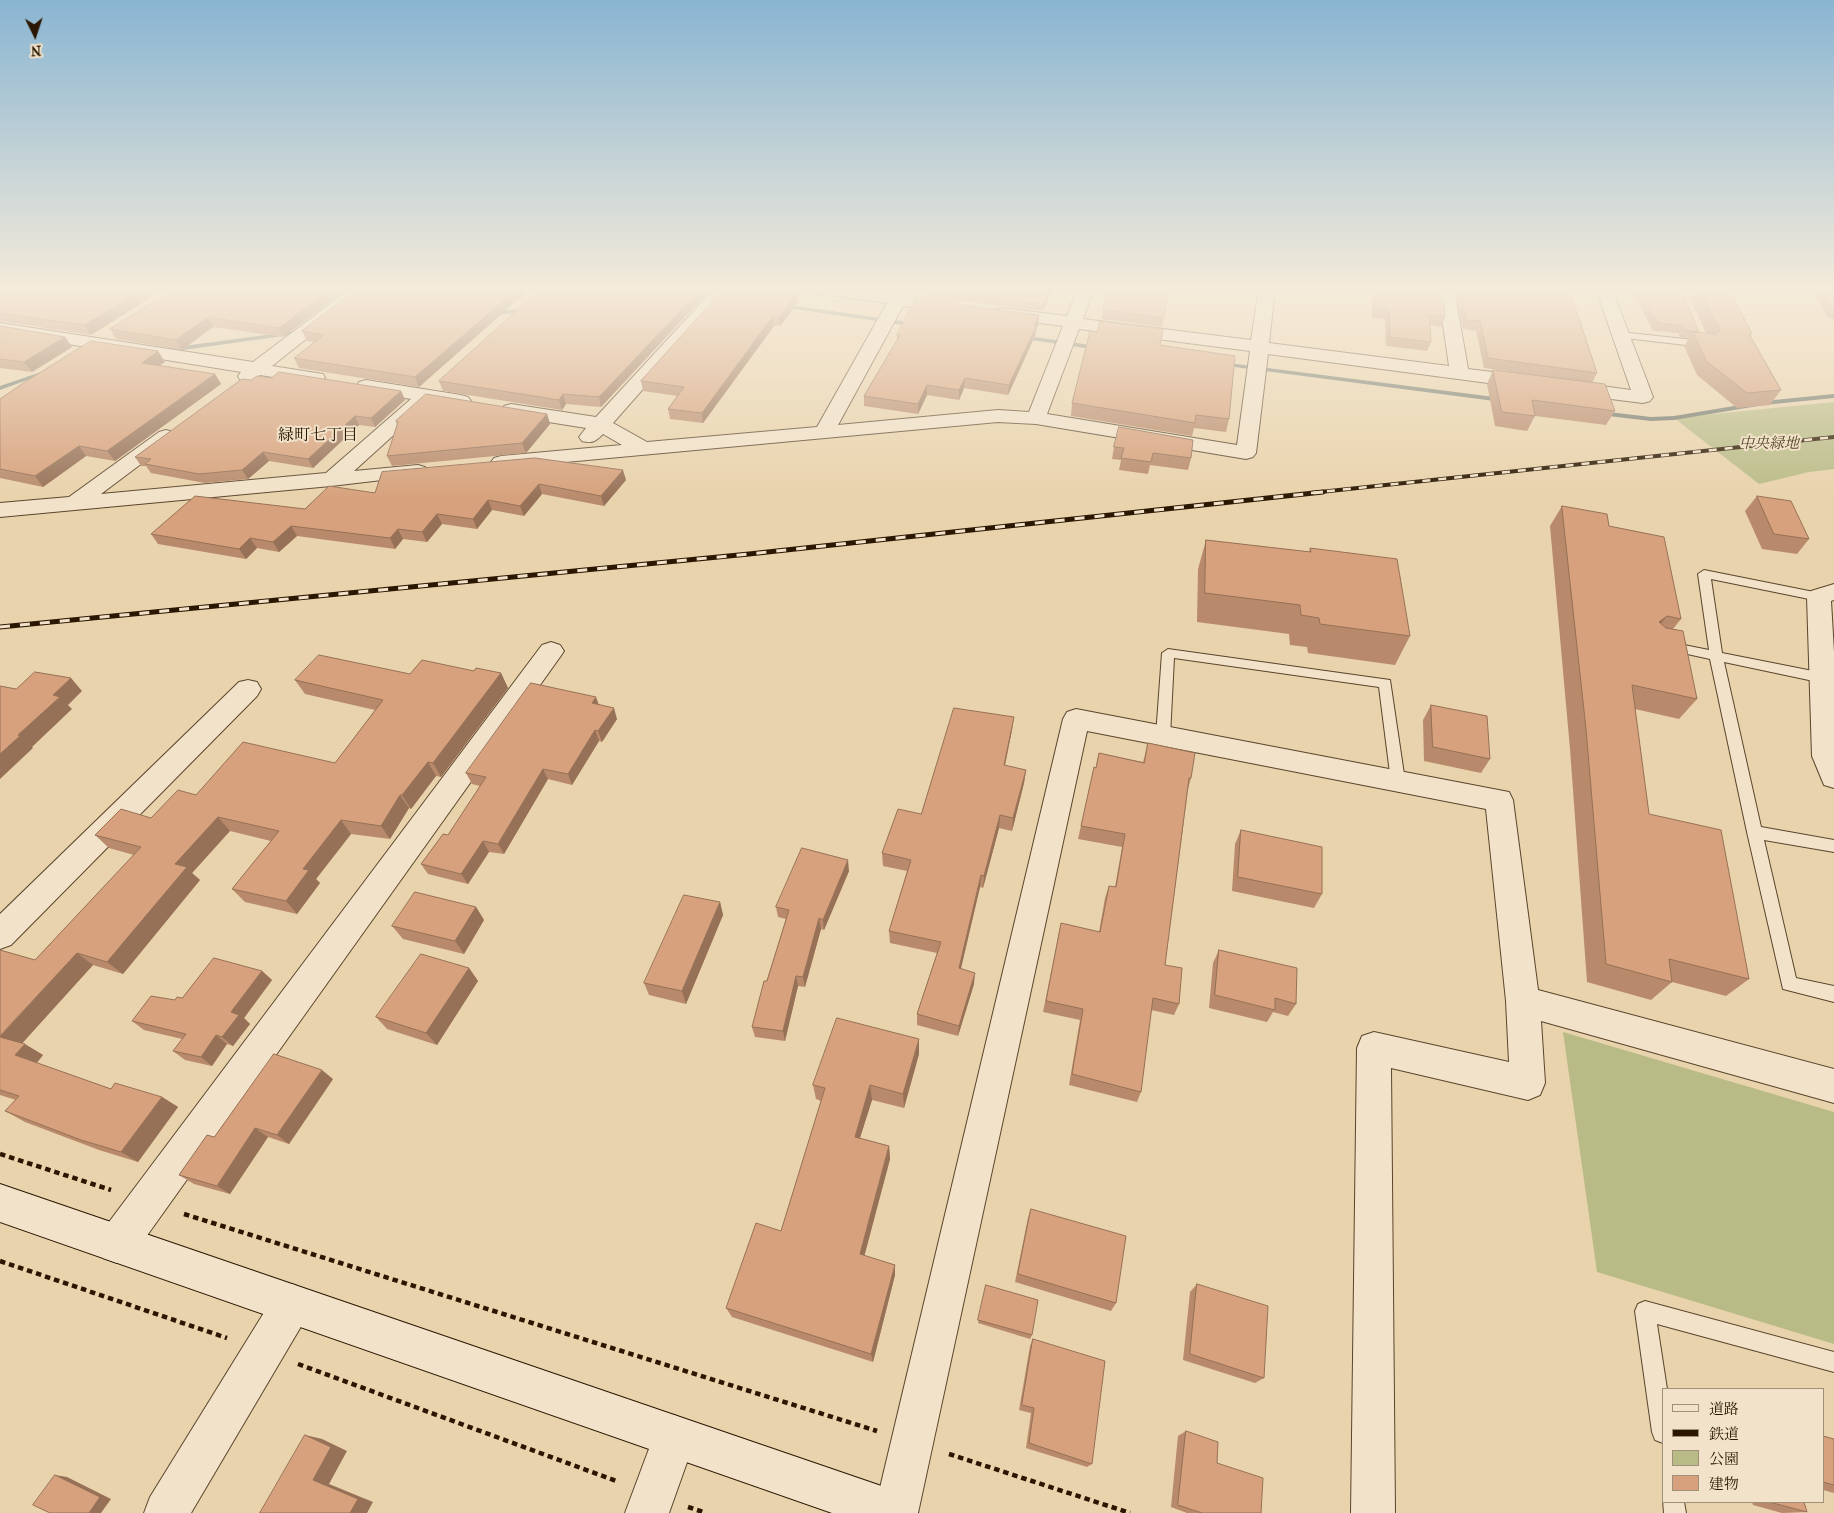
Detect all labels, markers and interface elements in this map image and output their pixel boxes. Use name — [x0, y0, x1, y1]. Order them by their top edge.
north arrow — [10, 10, 60, 60]
text: N — [30, 42, 42, 59]
district label: 緑町七丁目 — [278, 426, 358, 446]
park label: 中央緑地 — [1739, 435, 1799, 453]
legend — [1662, 1388, 1824, 1503]
text: 道路 — [1709, 1400, 1739, 1418]
text: 鉄道 — [1709, 1425, 1739, 1443]
text: 公園 — [1709, 1450, 1739, 1468]
text: 建物 — [1709, 1475, 1739, 1493]

